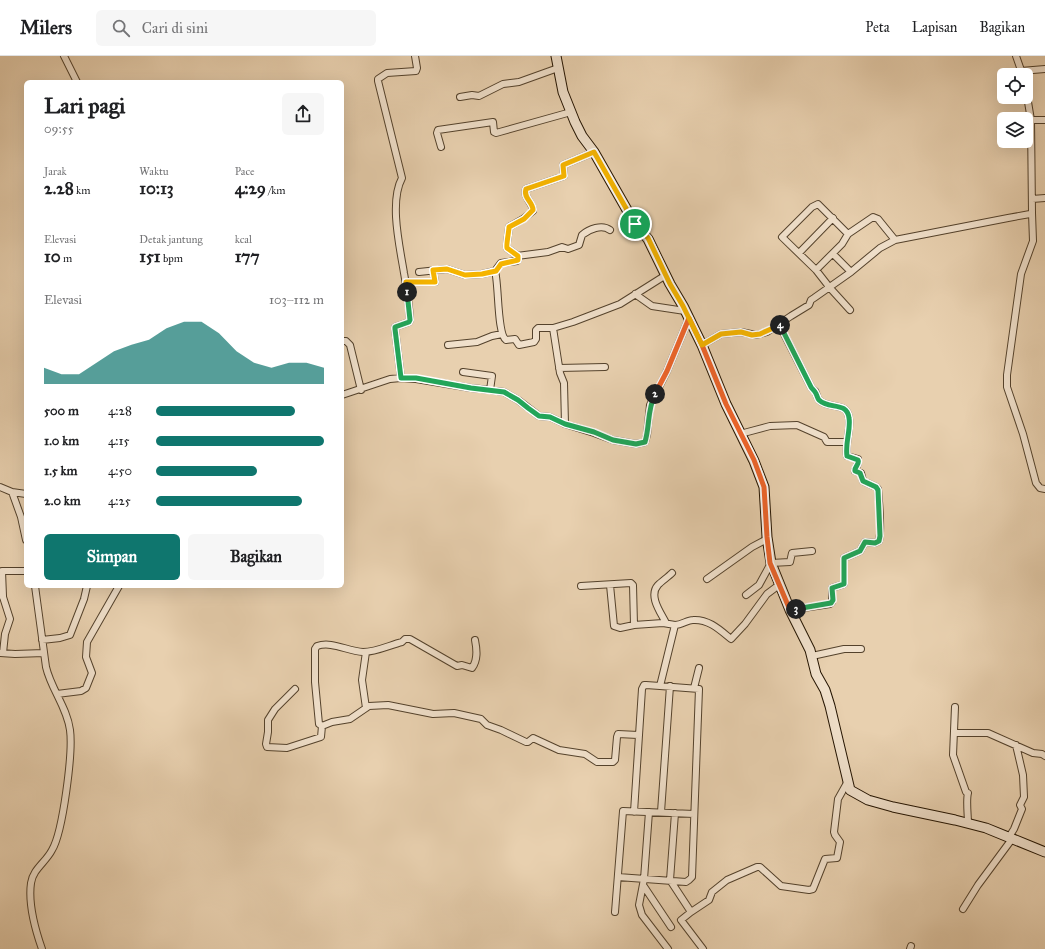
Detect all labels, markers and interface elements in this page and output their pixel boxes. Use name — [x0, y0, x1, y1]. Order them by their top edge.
search box — [96, 10, 376, 46]
text: Milers — [20, 16, 72, 39]
icon: search — [110, 17, 132, 39]
text: Cari di sini — [142, 19, 208, 37]
text: Peta — [865, 19, 890, 36]
text: Lapisan — [912, 19, 957, 36]
text: Bagikan — [979, 19, 1025, 36]
map controls — [997, 68, 1033, 148]
button: locate — [997, 68, 1033, 104]
text: Lari pagi — [44, 92, 125, 119]
button: share — [282, 93, 324, 135]
button: layers — [997, 112, 1033, 148]
text: 09:55 — [44, 121, 74, 137]
text: Jarak — [44, 165, 67, 178]
text: Waktu — [139, 165, 169, 178]
text: Pace — [235, 165, 255, 178]
text: 2.28 — [44, 178, 74, 199]
text: 10:13 — [139, 178, 174, 199]
text: 4:29 — [235, 178, 266, 199]
text: km — [74, 184, 90, 197]
text: /km — [266, 184, 286, 197]
pin — [618, 207, 652, 241]
icon: arrive — [624, 213, 646, 235]
text: Elevasi — [44, 233, 76, 246]
text: Detak jantung — [139, 233, 203, 246]
text: kcal — [235, 233, 252, 246]
text: 10 — [44, 246, 61, 267]
text: 151 — [139, 246, 161, 267]
text: 177 — [235, 246, 260, 267]
text: m — [61, 252, 72, 265]
text: bpm — [161, 252, 183, 265]
pin: 1 — [397, 282, 417, 302]
text: 1 — [405, 285, 409, 298]
text: Elevasi — [44, 292, 82, 308]
text: 103–112 m — [269, 292, 324, 308]
pin: 4 — [770, 315, 790, 335]
text: 4 — [777, 318, 783, 331]
pin: 2 — [645, 384, 665, 404]
text: 2 — [652, 387, 658, 400]
text: 500 m — [44, 403, 79, 419]
text: 4:28 — [108, 403, 132, 419]
text: 1.0 km — [44, 433, 79, 449]
text: 4:15 — [108, 433, 130, 449]
text: 1.5 km — [44, 463, 77, 479]
text: 4:50 — [108, 463, 132, 479]
text: 2.0 km — [44, 493, 81, 509]
text: 4:25 — [108, 493, 131, 509]
button: Simpan — [44, 534, 180, 580]
button: Bagikan — [188, 534, 324, 580]
pin: 3 — [786, 599, 806, 619]
text: 3 — [794, 602, 798, 615]

